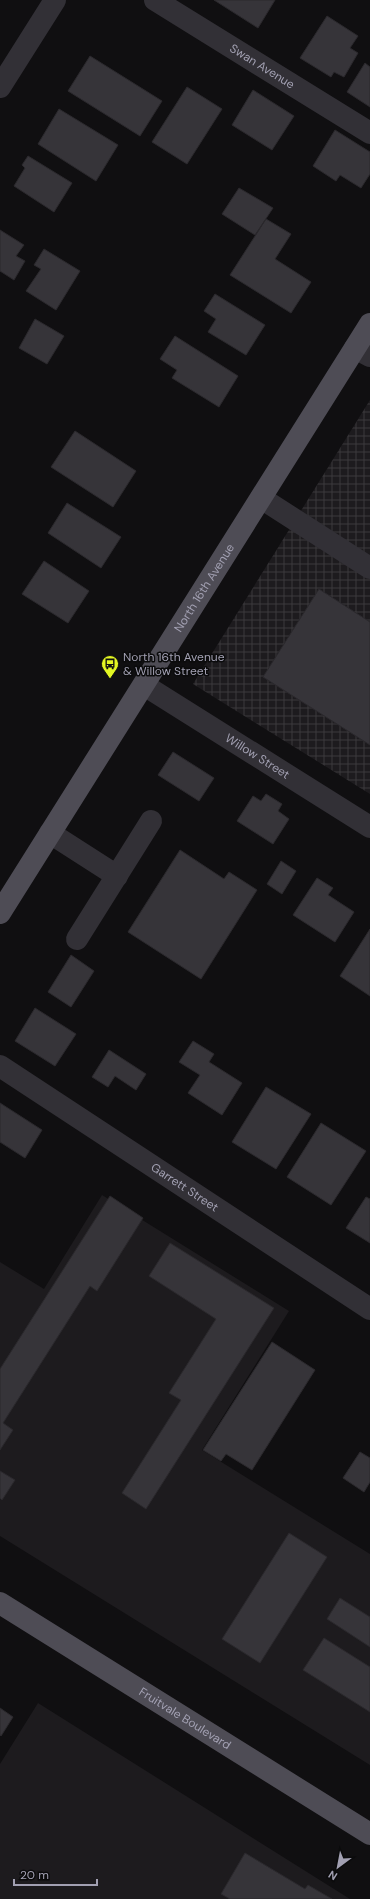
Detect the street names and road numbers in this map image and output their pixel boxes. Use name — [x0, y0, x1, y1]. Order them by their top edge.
street label: Swan Avenue — [227, 40, 298, 92]
street label: North 16th Avenue — [170, 540, 238, 635]
street label: Willow Street — [222, 730, 293, 783]
street label: Garrett Street — [148, 1159, 222, 1215]
street label: Fruitvale Boulevard — [136, 1684, 234, 1753]

